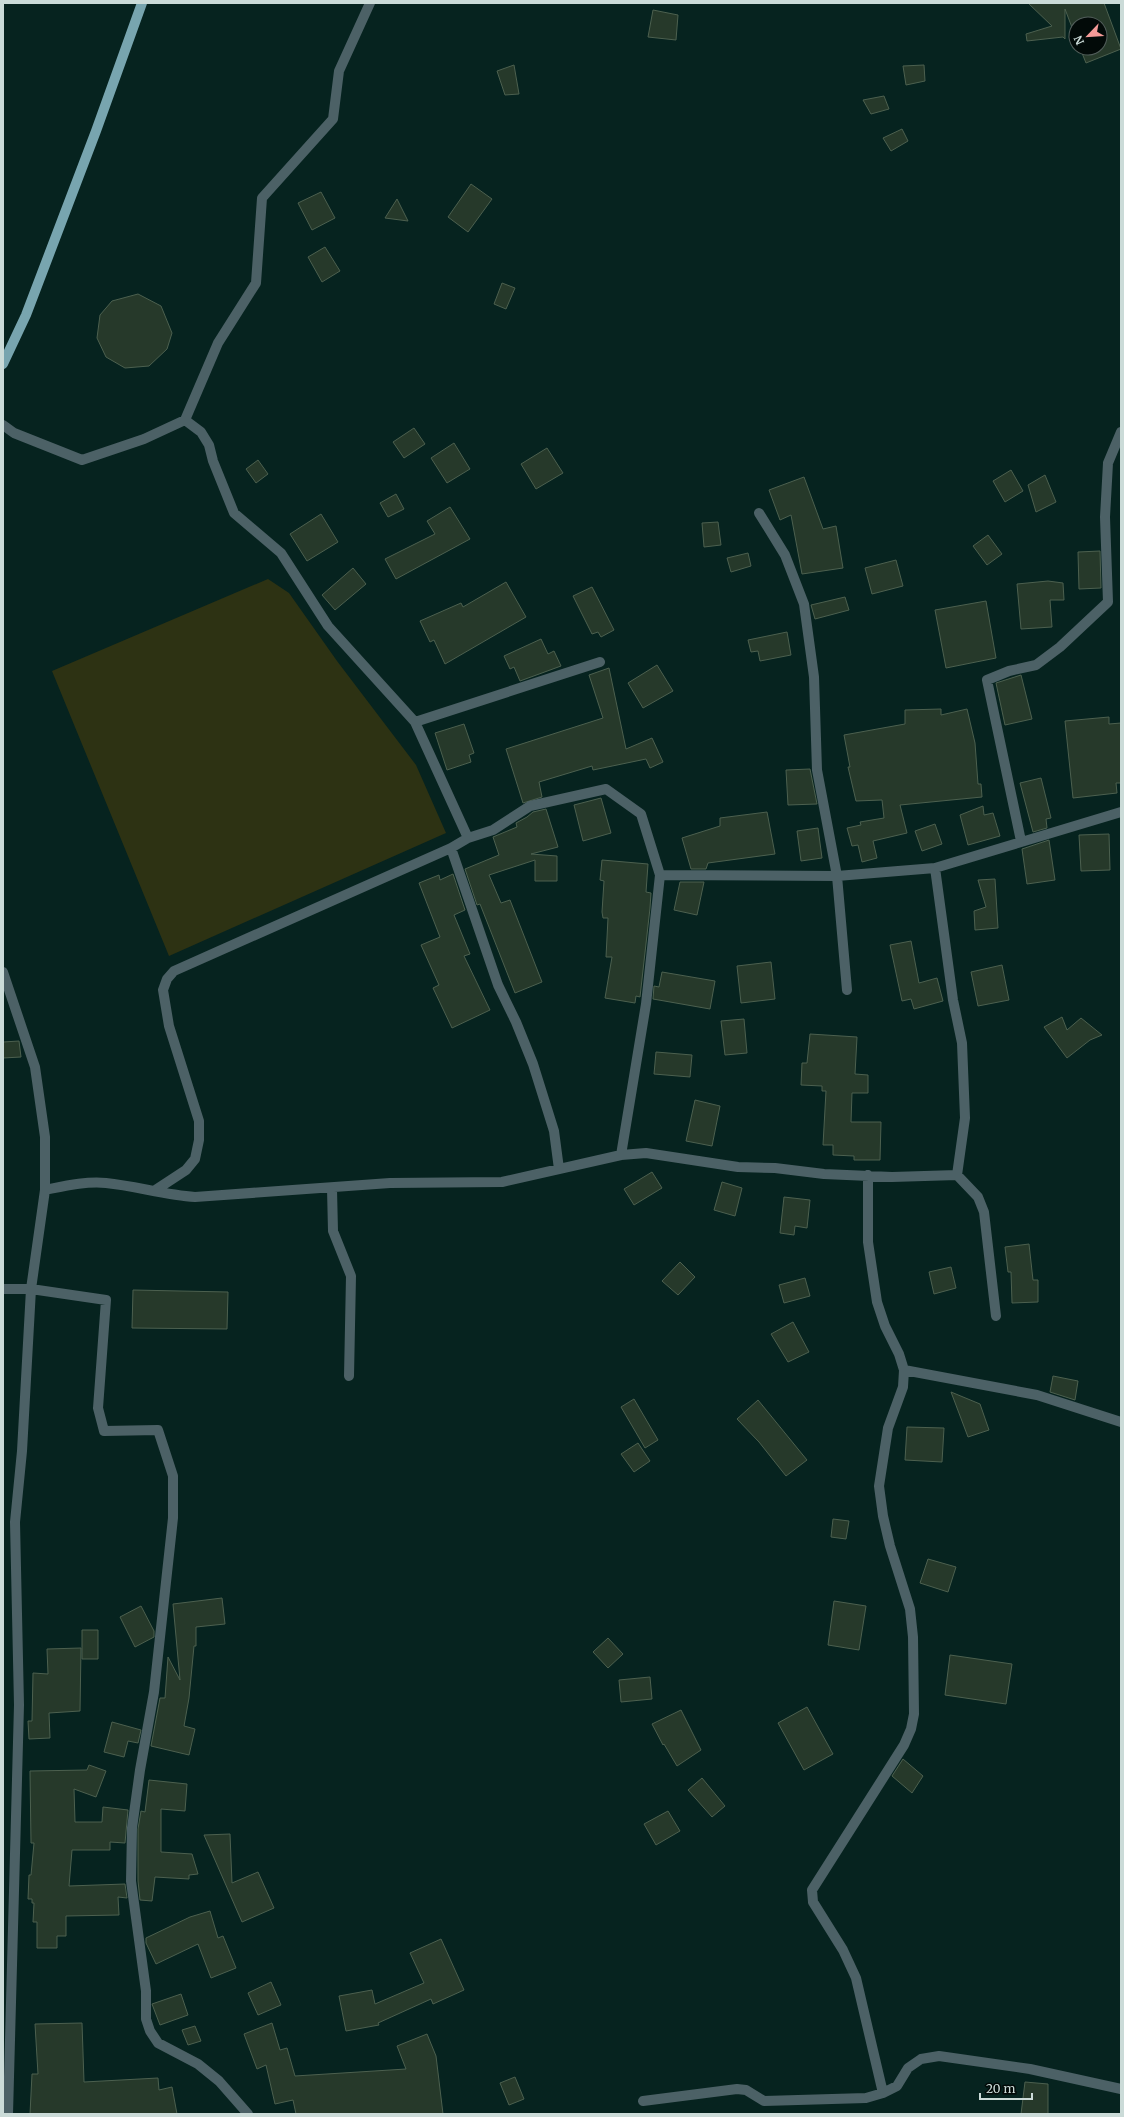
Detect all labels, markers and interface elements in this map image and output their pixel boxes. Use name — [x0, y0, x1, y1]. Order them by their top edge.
north arrow — [1068, 16, 1108, 56]
text: N — [1071, 33, 1087, 47]
scale bar — [980, 2075, 1032, 2101]
text: 20 m — [986, 2081, 1015, 2096]

